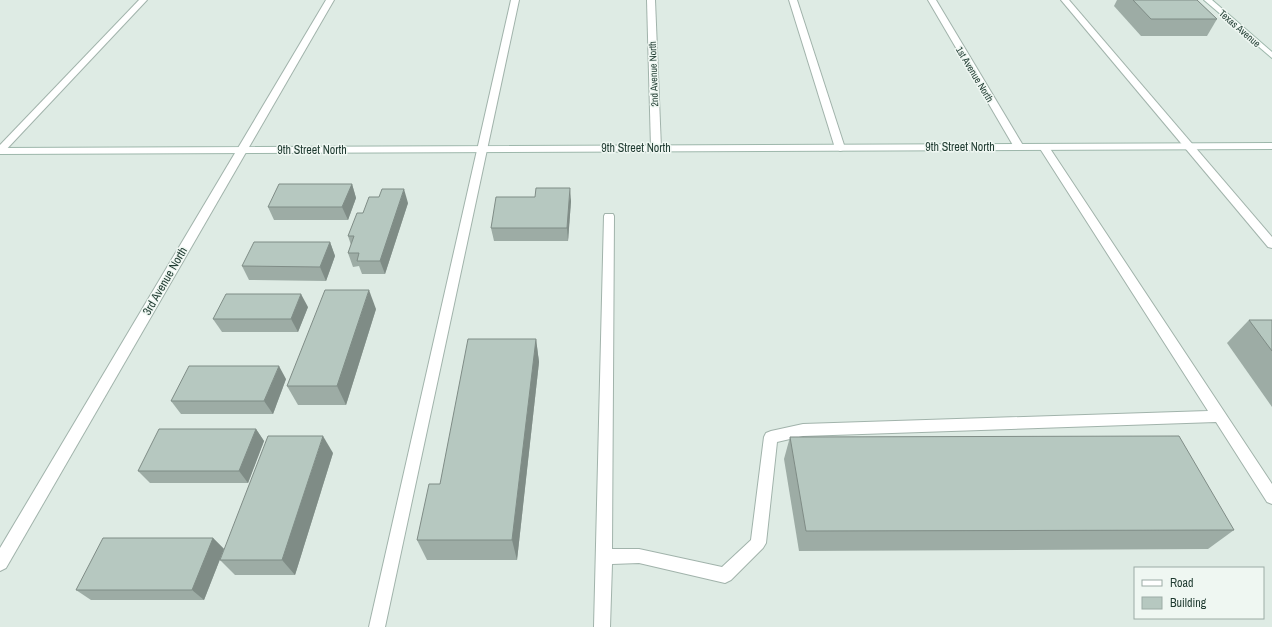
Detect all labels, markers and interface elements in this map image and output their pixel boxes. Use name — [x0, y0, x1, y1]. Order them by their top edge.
street label: Texas Avenue — [1216, 7, 1263, 50]
street label: 2nd Avenue North — [646, 41, 661, 107]
street label: 1st Avenue North — [953, 44, 996, 105]
street label: 9th Street North — [925, 139, 995, 155]
street label: 9th Street North — [601, 140, 671, 156]
street label: 9th Street North — [277, 142, 347, 158]
street label: 3rd Avenue North — [139, 244, 191, 318]
legend — [1134, 567, 1264, 619]
text: Road — [1170, 575, 1194, 591]
text: Building — [1170, 595, 1207, 611]

